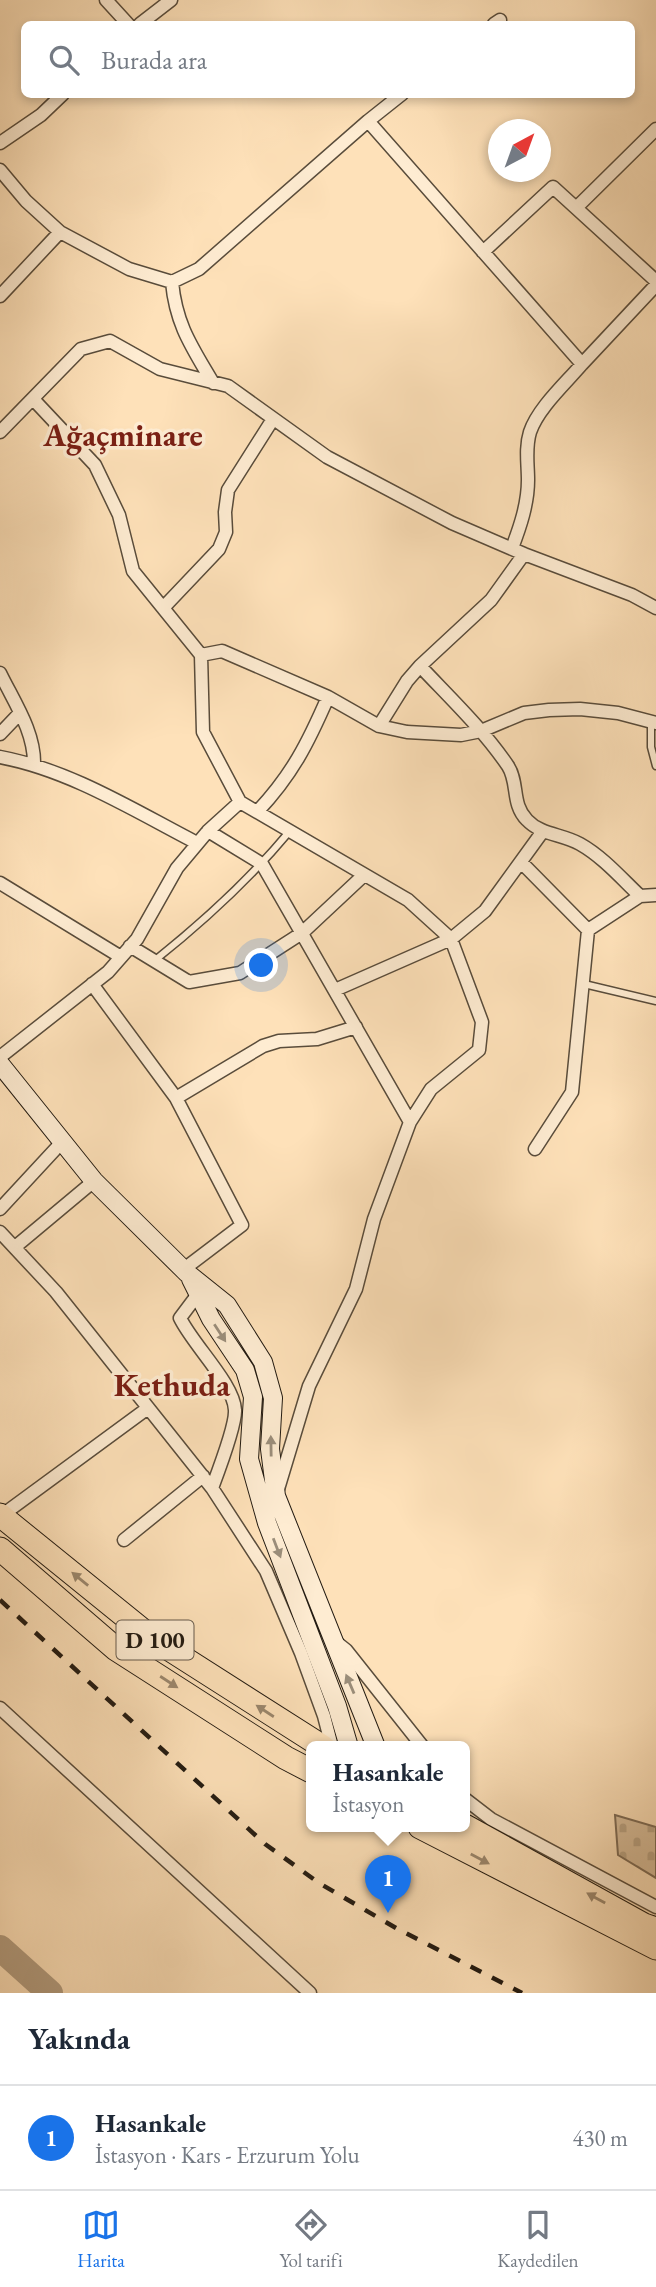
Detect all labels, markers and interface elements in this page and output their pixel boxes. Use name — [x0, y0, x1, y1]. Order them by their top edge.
search box — [21, 21, 635, 98]
icon: search — [45, 41, 83, 79]
text: Burada ara — [101, 43, 207, 77]
north arrow — [488, 119, 551, 182]
district label: Ağaçminare — [42, 414, 203, 456]
your location — [244, 948, 278, 982]
one-way arrow — [214, 1323, 227, 1343]
district label: Kethuda — [114, 1364, 231, 1406]
one-way arrow — [265, 1435, 277, 1457]
one-way arrow — [272, 1537, 283, 1558]
one-way arrow — [71, 1572, 89, 1587]
road number: D 100 — [116, 1620, 194, 1660]
one-way arrow — [345, 1673, 356, 1694]
one-way arrow — [159, 1676, 178, 1689]
one-way arrow — [255, 1705, 274, 1718]
popup — [306, 1741, 470, 1832]
text: Hasankale — [332, 1755, 444, 1789]
text: İstasyon — [332, 1789, 404, 1819]
one-way arrow — [471, 1852, 491, 1864]
pin: 1 — [365, 1855, 411, 1913]
one-way arrow — [586, 1892, 605, 1904]
text: Yakında — [28, 2019, 130, 2058]
text: Hasankale — [95, 2106, 206, 2140]
text: 1 — [45, 2123, 57, 2153]
text: 430 m — [572, 2123, 628, 2153]
text: İstasyon · Kars - Erzurum Yolu — [95, 2140, 360, 2170]
tab: Harita — [77, 2206, 125, 2273]
tab: Yol tarifi — [280, 2206, 343, 2273]
tab: Kaydedilen — [497, 2206, 579, 2273]

